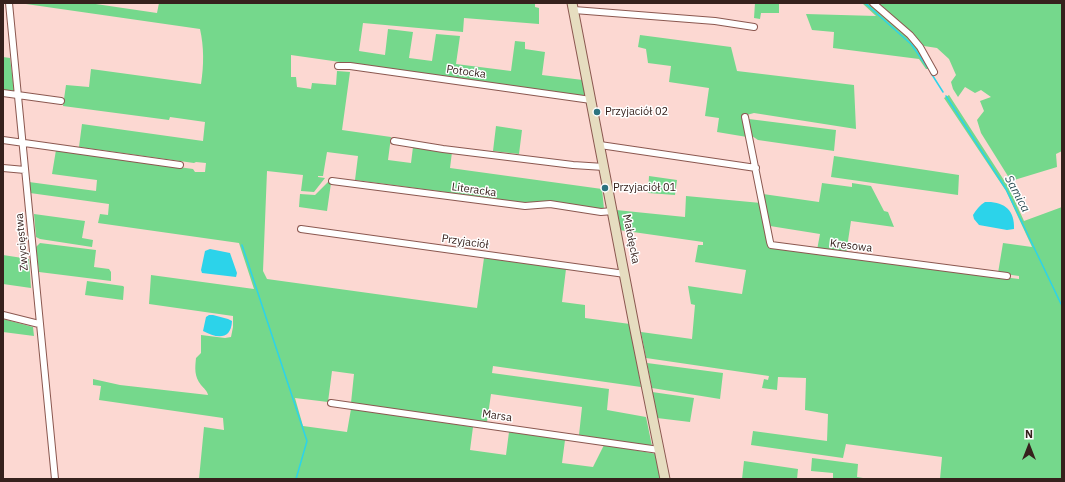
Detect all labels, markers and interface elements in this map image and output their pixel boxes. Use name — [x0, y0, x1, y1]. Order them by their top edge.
street label: Potocka — [445, 63, 487, 81]
place label: Przyjaciół 02 — [605, 105, 668, 119]
marker: Przyjaciół 02 — [592, 107, 602, 117]
water label: Samica — [1001, 173, 1033, 215]
street label: Literacka — [451, 180, 497, 200]
place label: Przyjaciół 01 — [613, 181, 676, 195]
marker: Przyjaciół 01 — [600, 183, 610, 193]
street label: Zwycięstwa — [13, 213, 31, 271]
street label: Małołęcka — [620, 213, 642, 265]
street label: Przyjaciół — [441, 232, 489, 252]
street label: Kresowa — [829, 237, 873, 255]
street label: Marsa — [481, 407, 513, 425]
north arrow — [1009, 426, 1049, 466]
text: N — [1025, 427, 1033, 441]

